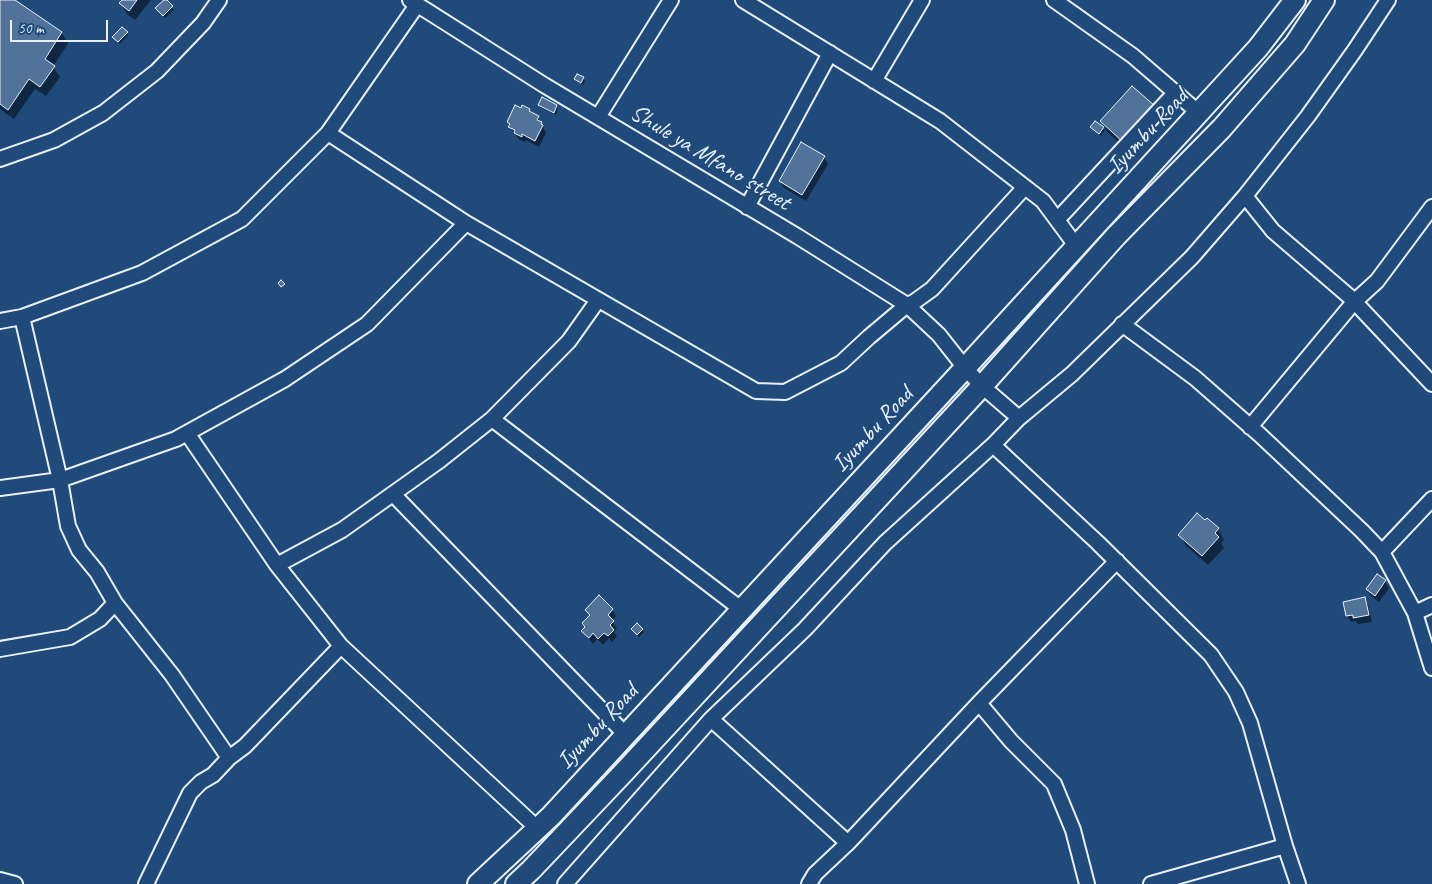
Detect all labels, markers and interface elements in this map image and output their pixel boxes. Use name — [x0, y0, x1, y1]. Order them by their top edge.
scale bar — [12, 10, 110, 42]
text: 50 m — [18, 19, 44, 38]
street label: Iyumbu Road — [1101, 83, 1195, 181]
street label: Shule ya Mfano street — [624, 99, 796, 217]
street label: Iyumbu Road — [826, 381, 920, 479]
street label: Iyumbu Road — [551, 678, 645, 776]

